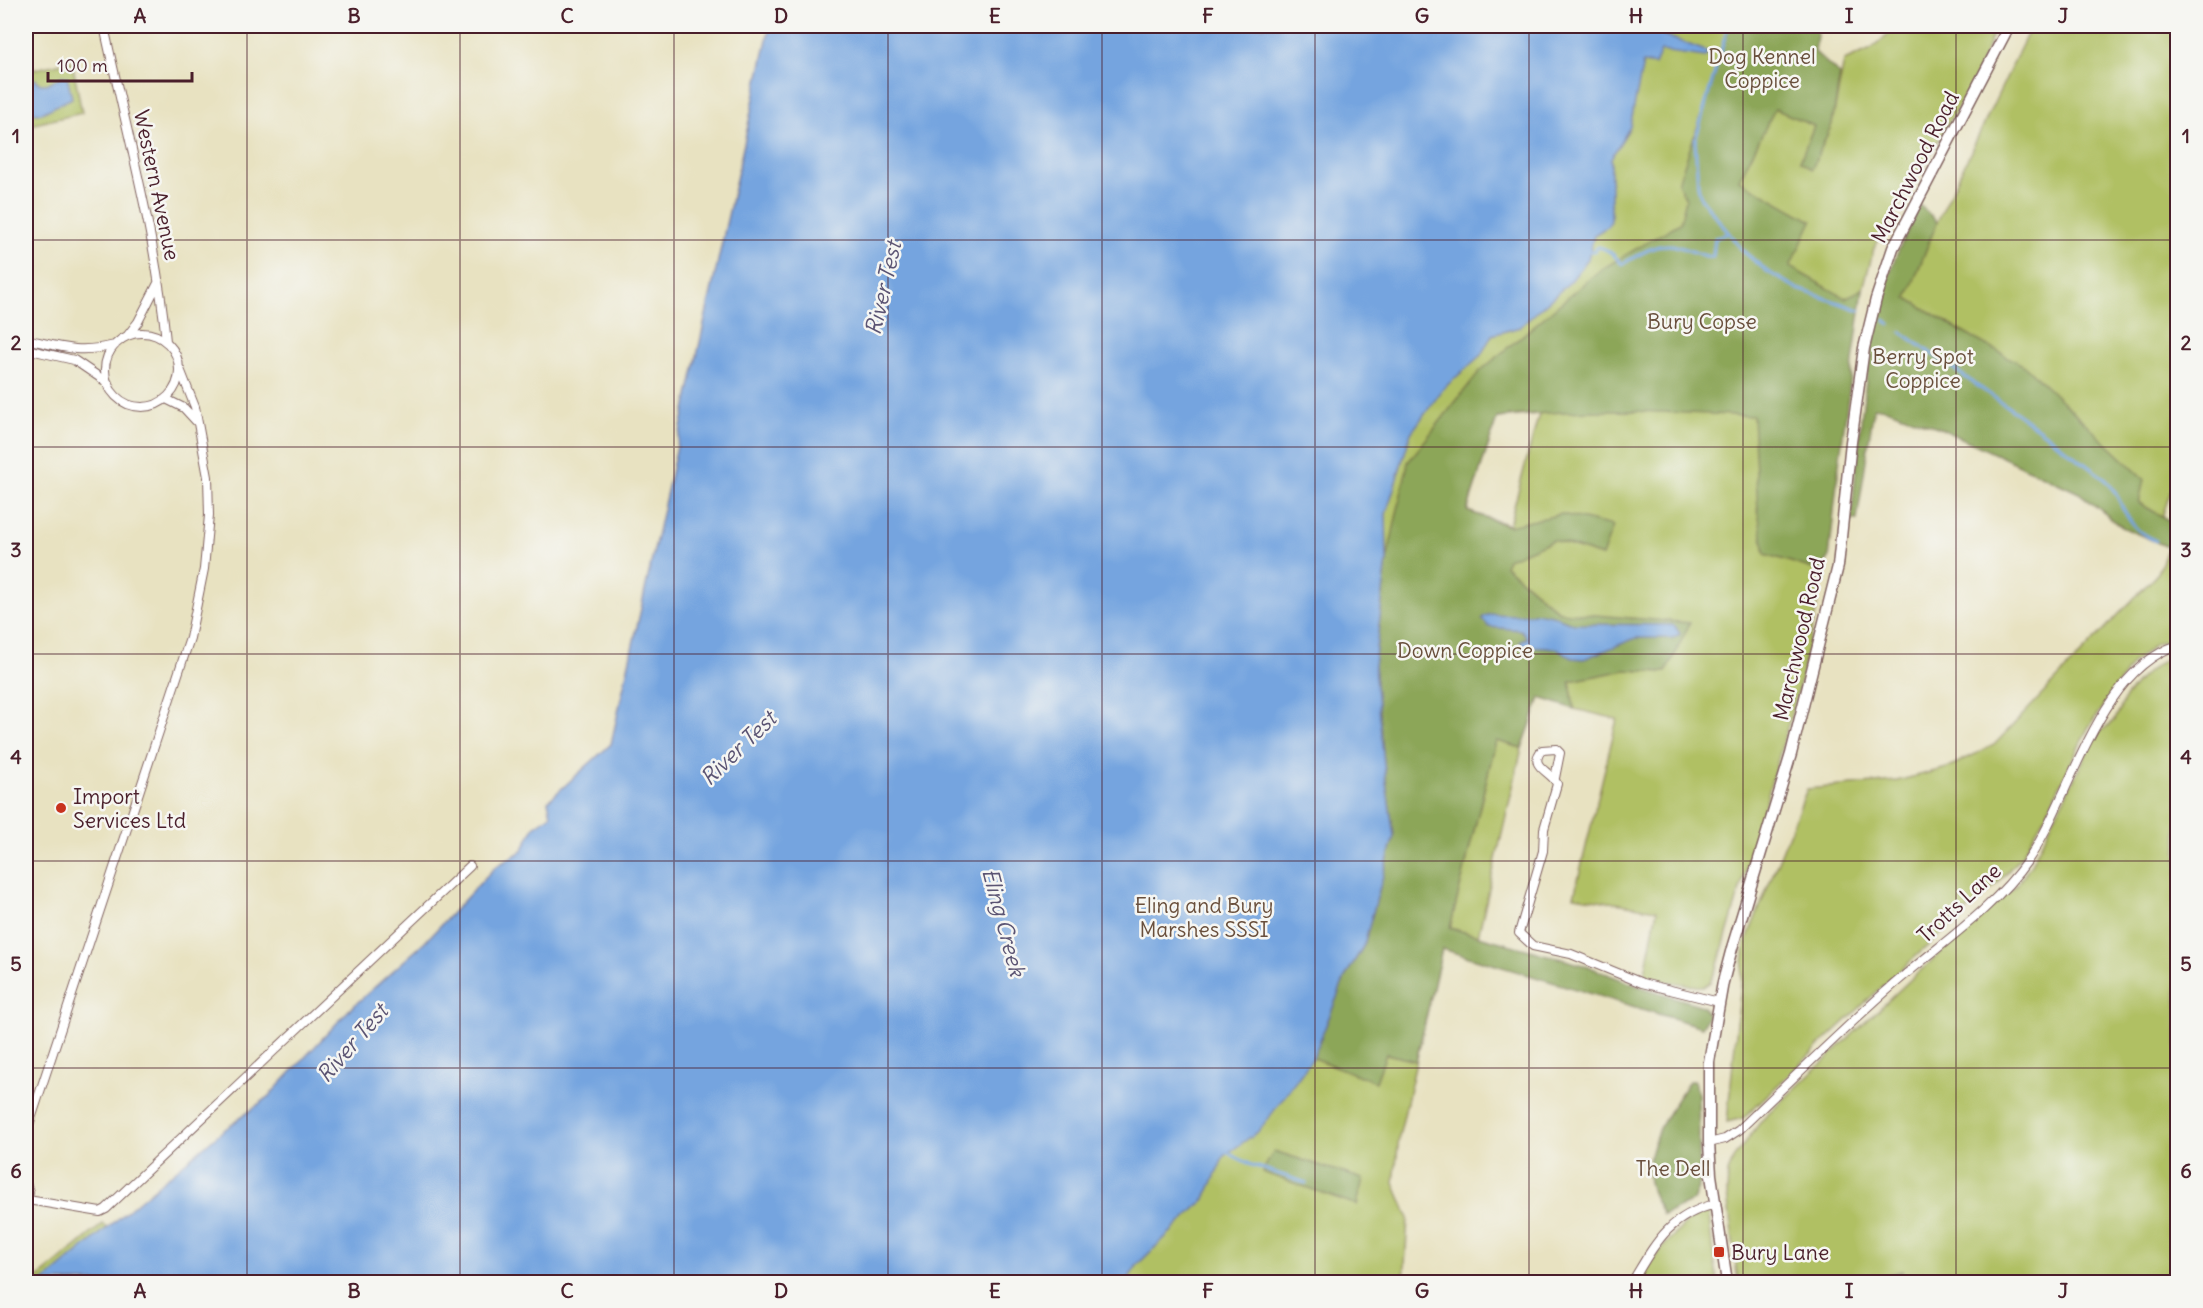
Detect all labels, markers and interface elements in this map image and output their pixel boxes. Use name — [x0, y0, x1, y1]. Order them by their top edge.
text: A — [134, 3, 147, 28]
text: B — [347, 3, 361, 28]
text: C — [560, 3, 574, 28]
text: D — [774, 3, 788, 28]
text: E — [989, 3, 1001, 28]
text: F — [1202, 3, 1214, 28]
text: G — [1415, 3, 1429, 28]
text: H — [1629, 3, 1643, 28]
text: I — [1845, 3, 1854, 28]
text: J — [2058, 3, 2069, 28]
park label: Dog Kennel Coppice — [1708, 43, 1816, 94]
scale bar — [48, 45, 192, 83]
text: 100 m — [57, 54, 108, 77]
street label: Marchwood Road — [1865, 87, 1965, 247]
street label: Western Avenue — [128, 107, 186, 263]
text: 1 — [12, 123, 20, 148]
text: 1 — [2182, 123, 2190, 148]
water label: River Test — [859, 236, 908, 337]
park label: Bury Copse — [1647, 308, 1757, 335]
text: 2 — [11, 330, 22, 355]
text: 2 — [2181, 330, 2192, 355]
park label: Berry Spot Coppice — [1872, 343, 1974, 394]
text: 3 — [10, 537, 22, 562]
text: 3 — [2180, 537, 2192, 562]
street label: Marchwood Road — [1767, 555, 1831, 723]
park label: Down Coppice — [1397, 637, 1533, 664]
water label: River Test — [694, 703, 784, 791]
text: 4 — [10, 744, 22, 769]
text: 4 — [2180, 744, 2192, 769]
place label: Import Services Ltd — [73, 783, 186, 834]
marker: Import Services Ltd — [54, 801, 68, 815]
street label: Trotts Lane — [1911, 857, 2007, 949]
water label: Eling Creek — [976, 865, 1032, 981]
park label: Eling and Bury Marshes SSSI — [1135, 892, 1273, 943]
text: 5 — [10, 951, 22, 976]
text: 5 — [2180, 951, 2192, 976]
water label: River Test — [310, 996, 395, 1088]
park label: The Dell — [1635, 1155, 1711, 1182]
text: 6 — [10, 1158, 22, 1183]
text: 6 — [2180, 1158, 2192, 1183]
place label: Bury Lane — [1731, 1239, 1829, 1266]
marker: Bury Lane — [1712, 1245, 1726, 1259]
text: A — [134, 1278, 147, 1303]
text: B — [347, 1278, 361, 1303]
text: C — [560, 1278, 574, 1303]
text: D — [774, 1278, 788, 1303]
text: E — [989, 1278, 1001, 1303]
text: F — [1202, 1278, 1214, 1303]
text: G — [1415, 1278, 1429, 1303]
text: H — [1629, 1278, 1643, 1303]
text: I — [1845, 1278, 1854, 1303]
text: J — [2058, 1278, 2069, 1303]

